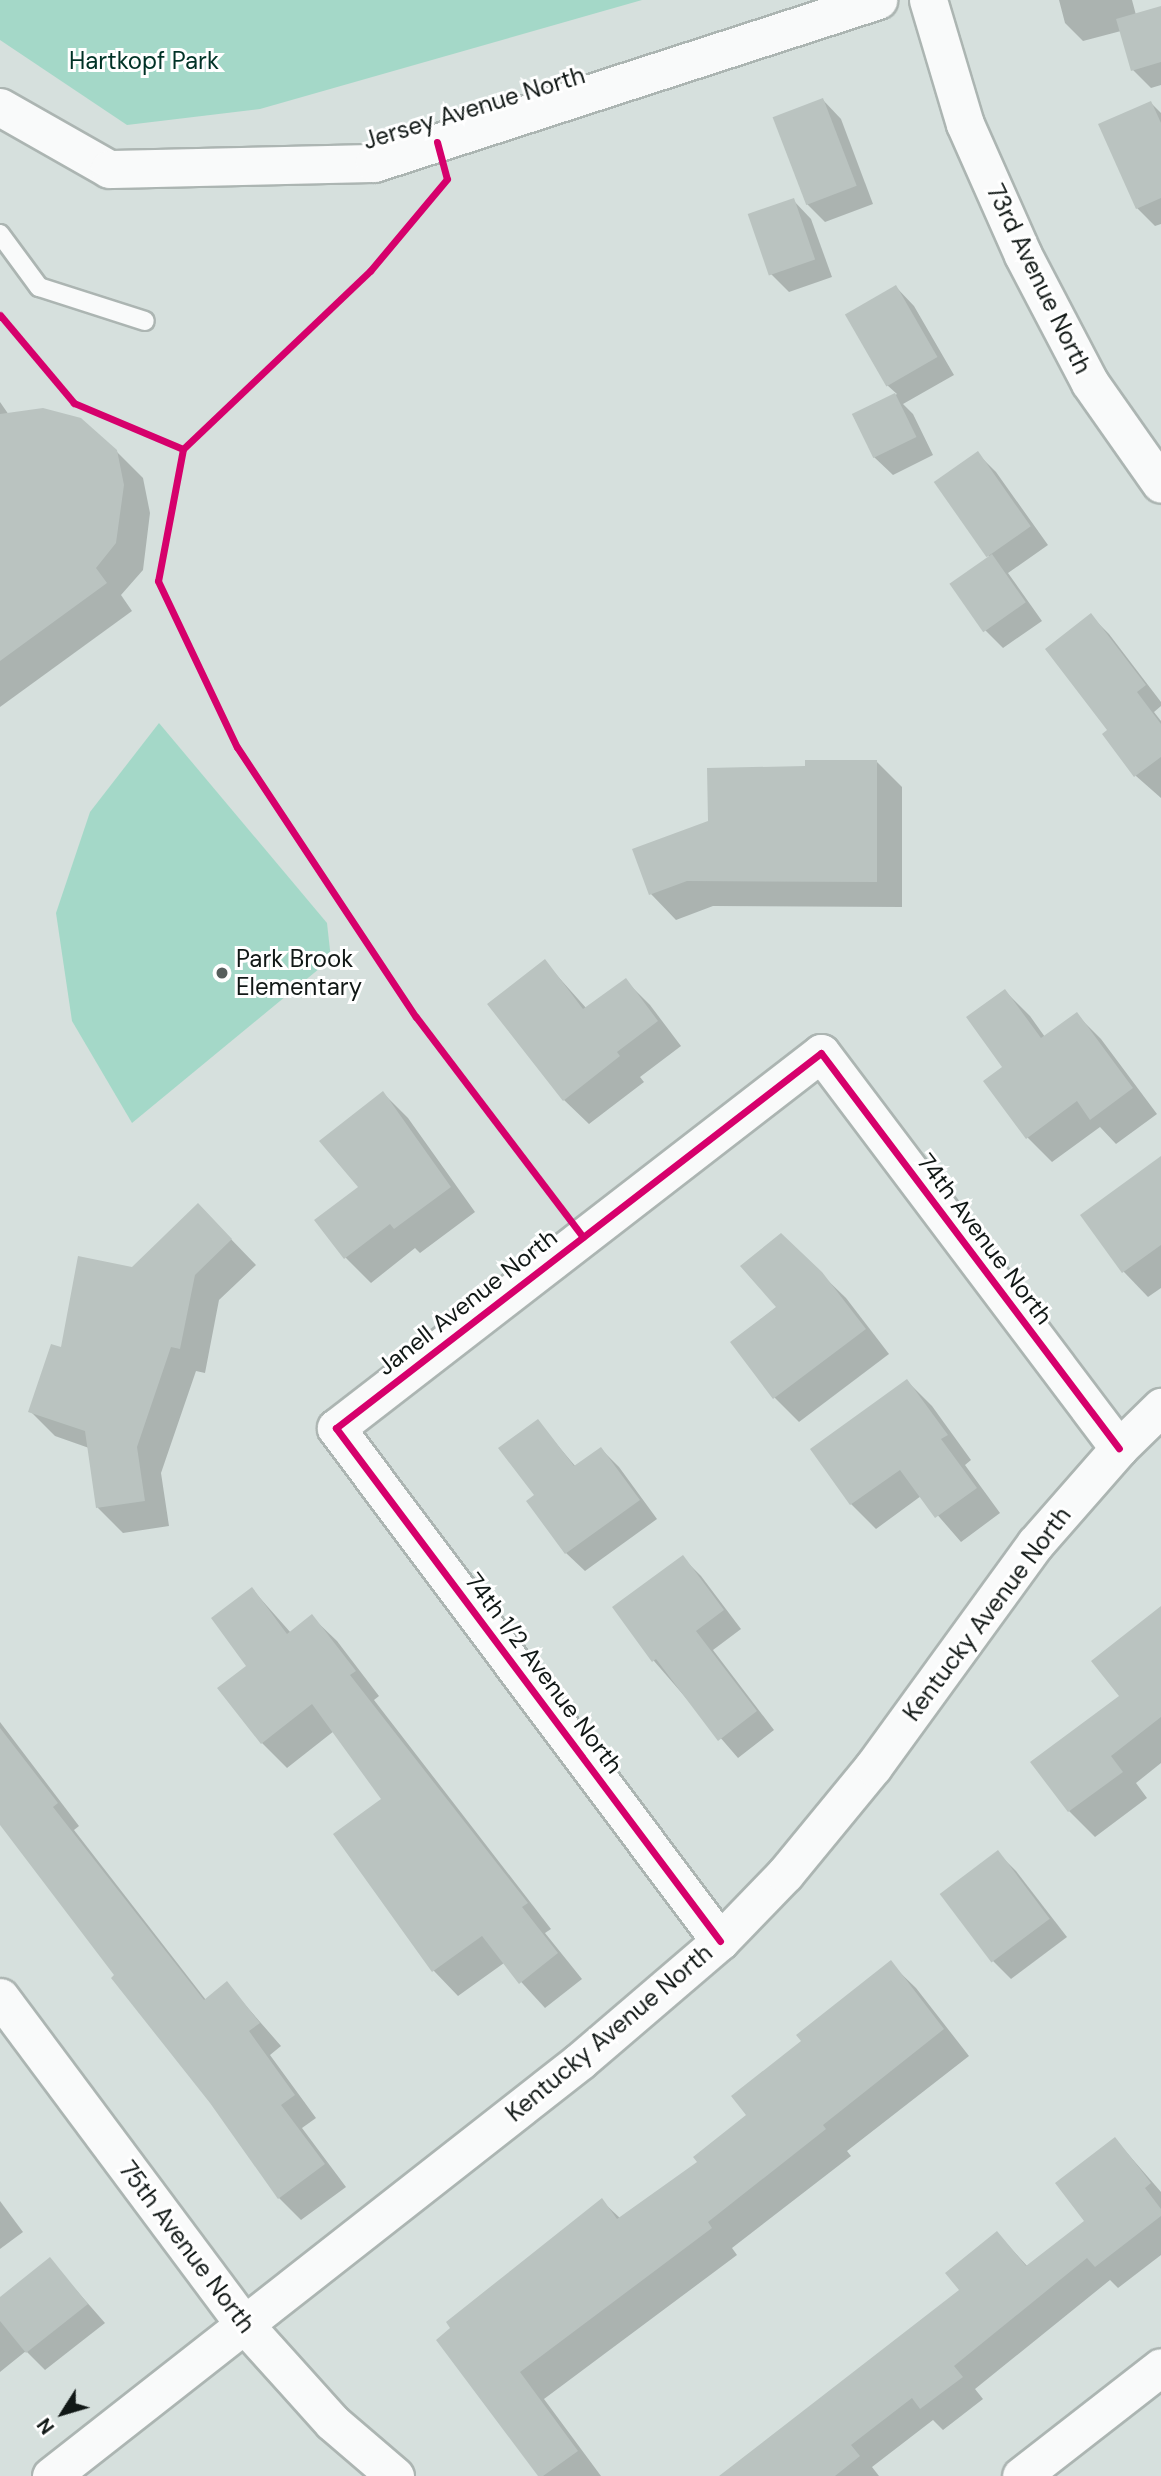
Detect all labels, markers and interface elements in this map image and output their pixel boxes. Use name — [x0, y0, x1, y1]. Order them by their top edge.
park label: Hartkopf Park — [69, 47, 219, 75]
street label: Jersey Avenue North — [360, 61, 588, 155]
street label: 73rd Avenue North — [981, 180, 1097, 378]
place label: Park Brook Elementary — [236, 945, 362, 1001]
marker: Park Brook Elementary — [214, 965, 230, 981]
street label: 74th Avenue North — [911, 1148, 1059, 1330]
street label: Janell Avenue North — [371, 1223, 563, 1381]
street label: Kentucky Avenue North — [897, 1501, 1077, 1727]
street label: 74th 1/2 Avenue North — [459, 1567, 629, 1779]
street label: Kentucky Avenue North — [500, 1938, 718, 2128]
street label: 75th Avenue North — [113, 2156, 261, 2338]
north arrow — [28, 2378, 98, 2448]
text: N — [32, 2413, 60, 2439]

